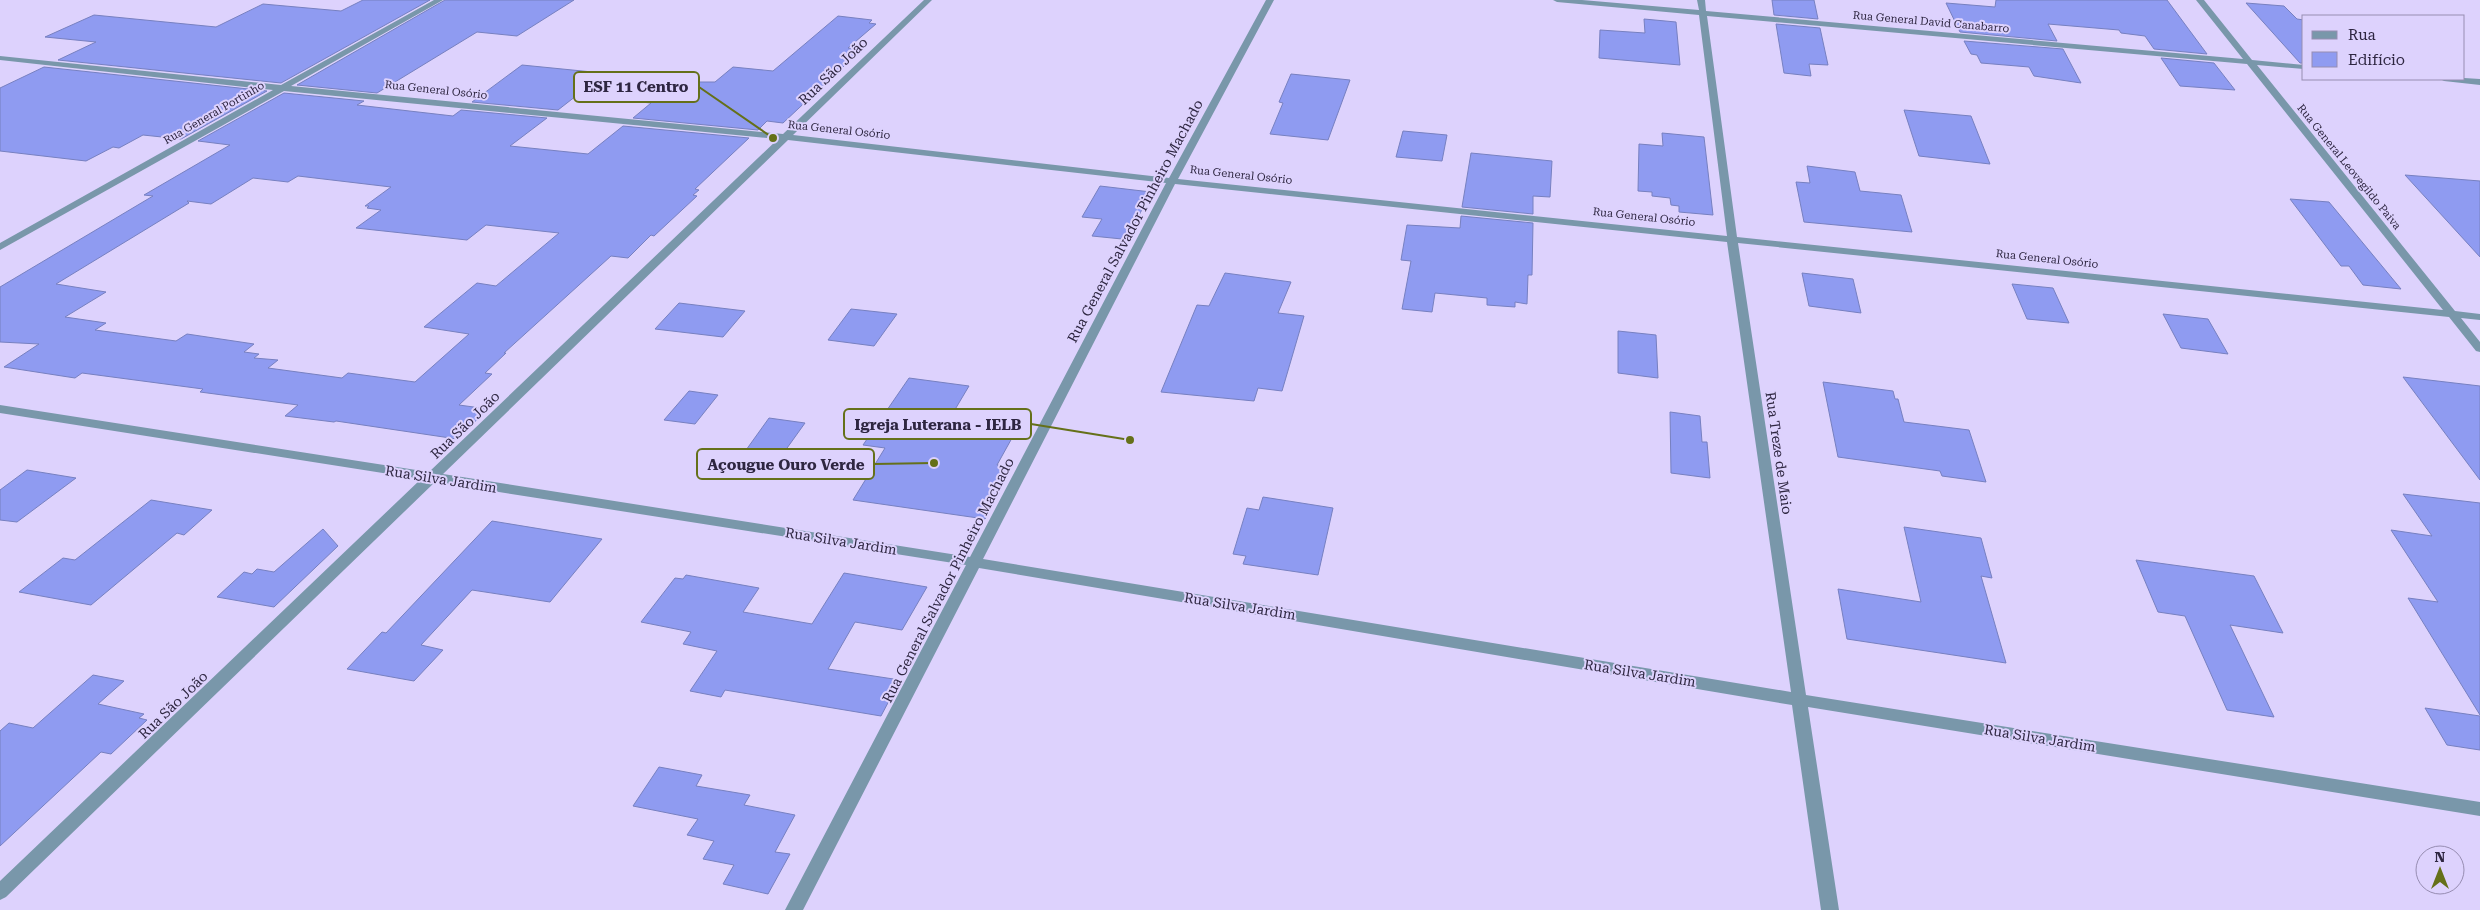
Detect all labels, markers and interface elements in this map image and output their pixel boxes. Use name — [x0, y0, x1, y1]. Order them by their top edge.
street label: Rua General David Canabarro — [1852, 9, 2010, 35]
legend — [2302, 15, 2465, 80]
text: Rua — [2348, 26, 2376, 44]
street label: Rua São João — [795, 34, 871, 108]
text: Edifício — [2348, 51, 2405, 69]
callout: ESF 11 Centro — [574, 72, 699, 102]
street label: Rua General Osório — [384, 78, 488, 102]
text: ESF 11 Centro — [584, 78, 689, 96]
street label: Rua General Portinho — [161, 79, 267, 147]
street label: Rua General Salvador Pinheiro Machado — [1064, 97, 1206, 345]
street label: Rua General Leovegildo Paiva — [2294, 102, 2404, 232]
street label: Rua General Osório — [787, 118, 891, 142]
street label: Rua General Osório — [1189, 163, 1293, 187]
street label: Rua General Osório — [1592, 205, 1696, 229]
street label: Rua General Osório — [1995, 247, 2099, 271]
street label: Rua São João — [427, 388, 503, 462]
street label: Rua Treze de Maio — [1762, 391, 1796, 515]
callout: Igreja Luterana - IELB — [844, 409, 1031, 439]
text: Igreja Luterana - IELB — [854, 416, 1022, 434]
callout: Açougue Ouro Verde — [697, 449, 874, 479]
street label: Rua General Salvador Pinheiro Machado — [879, 455, 1017, 705]
text: Açougue Ouro Verde — [707, 456, 865, 474]
street label: Rua Silva Jardim — [384, 462, 498, 496]
street label: Rua Silva Jardim — [784, 524, 898, 558]
street label: Rua Silva Jardim — [1183, 589, 1297, 623]
street label: Rua Silva Jardim — [1583, 656, 1697, 690]
street label: Rua São João — [135, 668, 211, 742]
street label: Rua Silva Jardim — [1983, 721, 2097, 755]
north arrow — [2415, 845, 2465, 895]
text: N — [2435, 849, 2446, 865]

